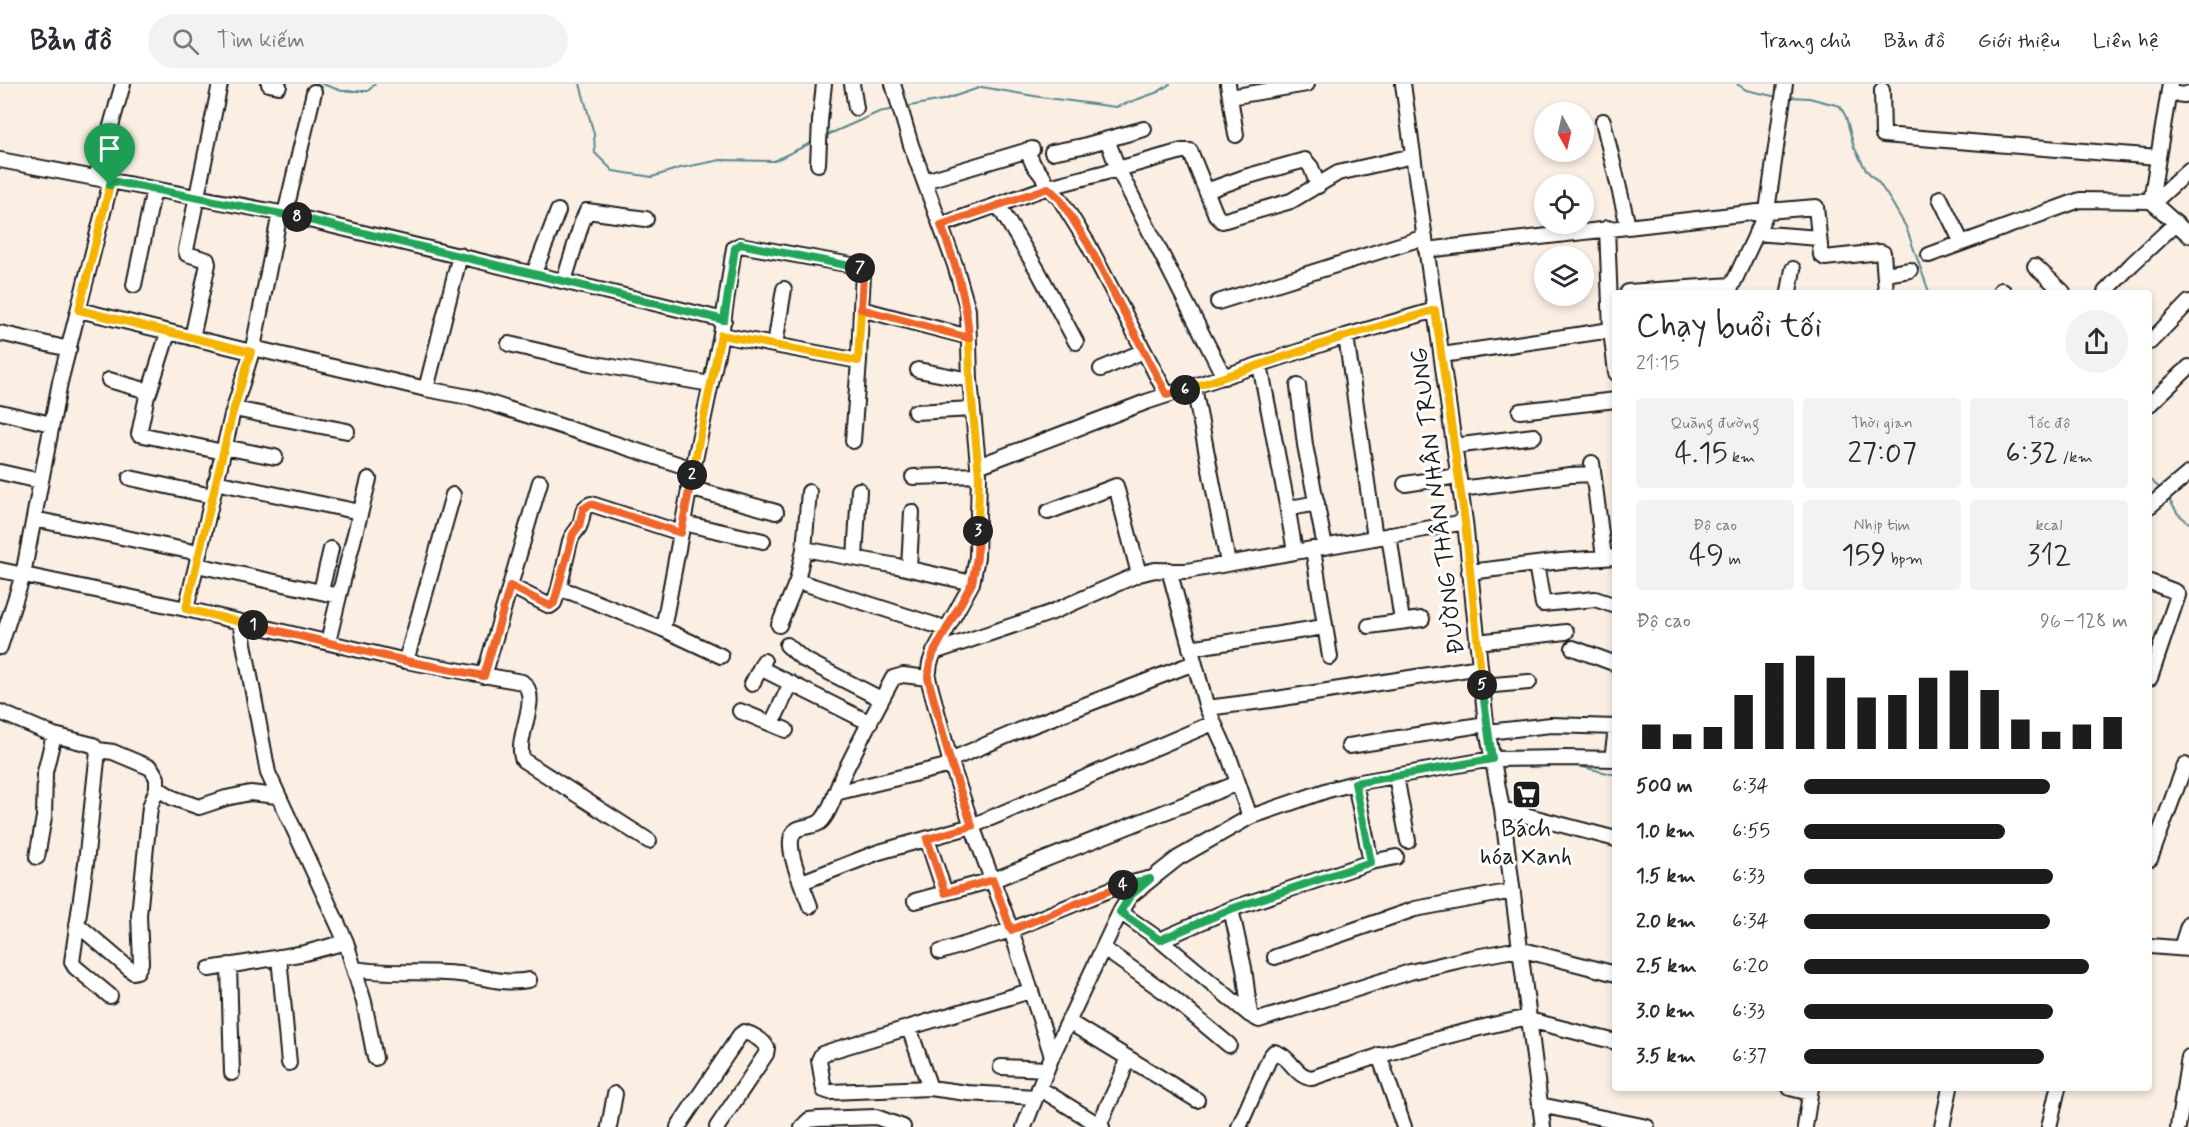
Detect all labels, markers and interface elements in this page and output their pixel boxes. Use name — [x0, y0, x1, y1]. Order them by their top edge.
search box — [148, 14, 568, 68]
text: Bản đồ — [30, 23, 112, 60]
icon: search — [169, 25, 202, 58]
text: Tìm kiếm — [217, 27, 305, 55]
text: Trang chủ — [1760, 27, 1851, 55]
text: Bản đồ — [1884, 27, 1945, 55]
text: Giới thiệu — [1978, 27, 2060, 55]
text: Liên hệ — [2093, 27, 2159, 55]
north arrow — [1534, 102, 1594, 162]
map controls — [1534, 102, 1594, 306]
pin — [84, 123, 135, 185]
icon: arrive — [93, 132, 126, 165]
button: locate — [1534, 174, 1594, 234]
pin: 8 — [282, 202, 312, 232]
text: 8 — [292, 206, 302, 227]
button: layers — [1534, 246, 1594, 306]
pin: 7 — [845, 253, 875, 283]
text: 7 — [855, 257, 865, 278]
text: Chạy buổi tối — [1636, 305, 1822, 349]
button: share — [2065, 310, 2128, 373]
street label: ĐƯỜNG THÂN NHÂN TRUNG — [1404, 346, 1473, 656]
text: 21:15 — [1636, 350, 1679, 377]
pin: 6 — [1170, 375, 1200, 405]
text: 6 — [1181, 379, 1189, 400]
text: Quãng đường — [1671, 413, 1759, 434]
text: Thời gian — [1851, 413, 1913, 434]
text: Tốc độ — [2027, 413, 2071, 434]
text: 4.15 — [1675, 434, 1728, 473]
text: 27:07 — [1847, 434, 1917, 473]
text: 6:32 — [2005, 434, 2058, 473]
text: km — [1728, 447, 1755, 468]
text: /km — [2058, 447, 2093, 468]
pin: 2 — [677, 460, 707, 490]
text: 2 — [688, 464, 696, 485]
text: Độ cao — [1693, 515, 1737, 536]
text: Nhịp tim — [1854, 515, 1910, 536]
text: kcal — [2036, 515, 2062, 536]
pin: 3 — [963, 516, 993, 546]
text: 3 — [974, 520, 982, 541]
text: 49 — [1689, 536, 1724, 575]
text: 159 — [1841, 536, 1886, 575]
text: 312 — [2027, 536, 2071, 575]
text: m — [1724, 549, 1741, 570]
text: bpm — [1886, 549, 1923, 570]
text: Độ cao — [1636, 608, 1691, 635]
text: 96–128 m — [2040, 608, 2128, 635]
pin: 1 — [238, 610, 268, 640]
text: 1 — [249, 614, 257, 635]
pin: 5 — [1467, 670, 1497, 700]
text: 5 — [1477, 674, 1487, 695]
text: 500 m — [1636, 773, 1693, 800]
text: 6:34 — [1732, 773, 1769, 800]
supermarket icon: Bách hóa Xanh — [1510, 779, 1542, 811]
place label: Bách hóa Xanh — [1480, 814, 1572, 873]
text: 1.0 km — [1636, 818, 1695, 845]
text: 6:55 — [1732, 818, 1770, 845]
text: 1.5 km — [1636, 863, 1696, 890]
text: 6:33 — [1732, 863, 1765, 890]
pin: 4 — [1108, 870, 1138, 900]
text: 4 — [1118, 874, 1128, 895]
text: 2.0 km — [1636, 908, 1696, 935]
text: 6:34 — [1732, 908, 1769, 935]
text: 2.5 km — [1636, 953, 1697, 980]
text: 6:20 — [1732, 953, 1769, 980]
text: 3.0 km — [1636, 998, 1695, 1025]
text: 6:33 — [1732, 998, 1765, 1025]
text: 3.5 km — [1636, 1043, 1696, 1070]
text: 6:37 — [1732, 1043, 1767, 1070]

